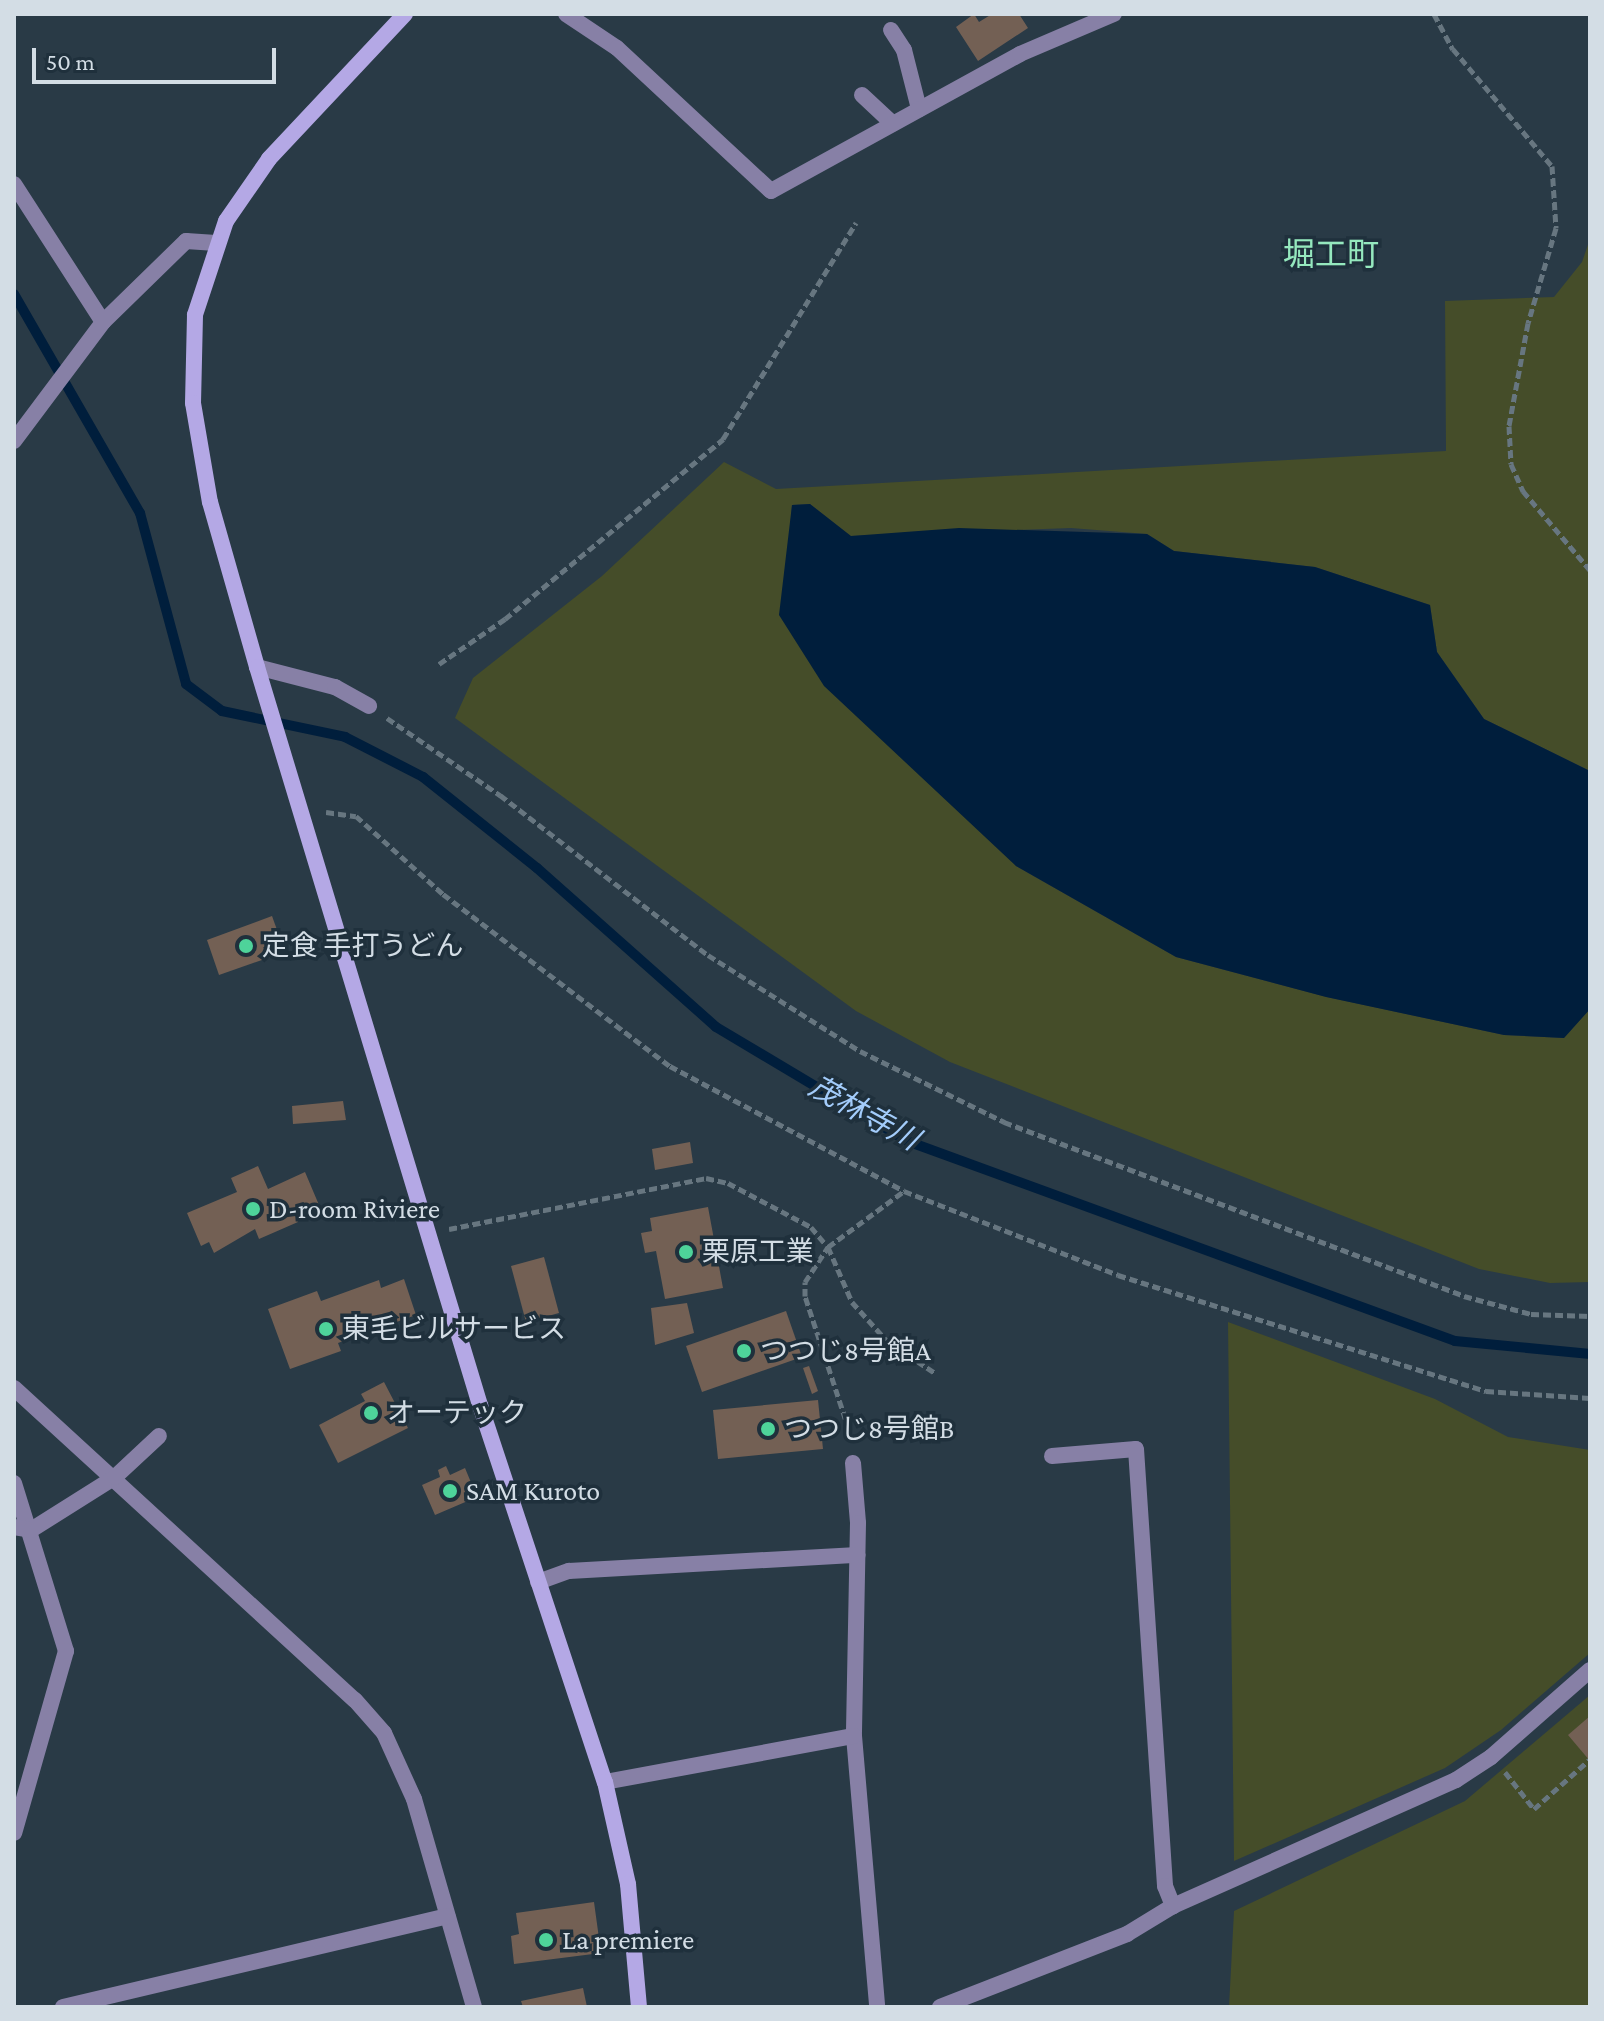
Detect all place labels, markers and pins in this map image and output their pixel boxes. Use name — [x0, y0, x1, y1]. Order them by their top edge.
place label: 定食 手打うどん — [262, 929, 463, 963]
marker: 定食 手打うどん — [237, 937, 255, 955]
place label: D-room Riviere — [269, 1192, 440, 1226]
marker: D-room Riviere — [244, 1200, 262, 1218]
place label: 栗原工業 — [702, 1235, 814, 1269]
marker: 栗原工業 — [677, 1243, 695, 1261]
place label: 東毛ビルサービス — [342, 1312, 566, 1346]
marker: 東毛ビルサービス — [317, 1320, 335, 1338]
place label: つつじ8号館A — [760, 1334, 931, 1368]
marker: つつじ8号館A — [735, 1342, 753, 1360]
place label: オーテック — [387, 1396, 527, 1430]
marker: オーテック — [362, 1404, 380, 1422]
place label: つつじ8号館B — [784, 1412, 954, 1446]
marker: つつじ8号館B — [759, 1420, 777, 1438]
place label: SAM Kuroto — [466, 1474, 600, 1508]
marker: SAM Kuroto — [441, 1482, 459, 1500]
place label: La premiere — [562, 1923, 694, 1957]
marker: La premiere — [537, 1931, 555, 1949]

